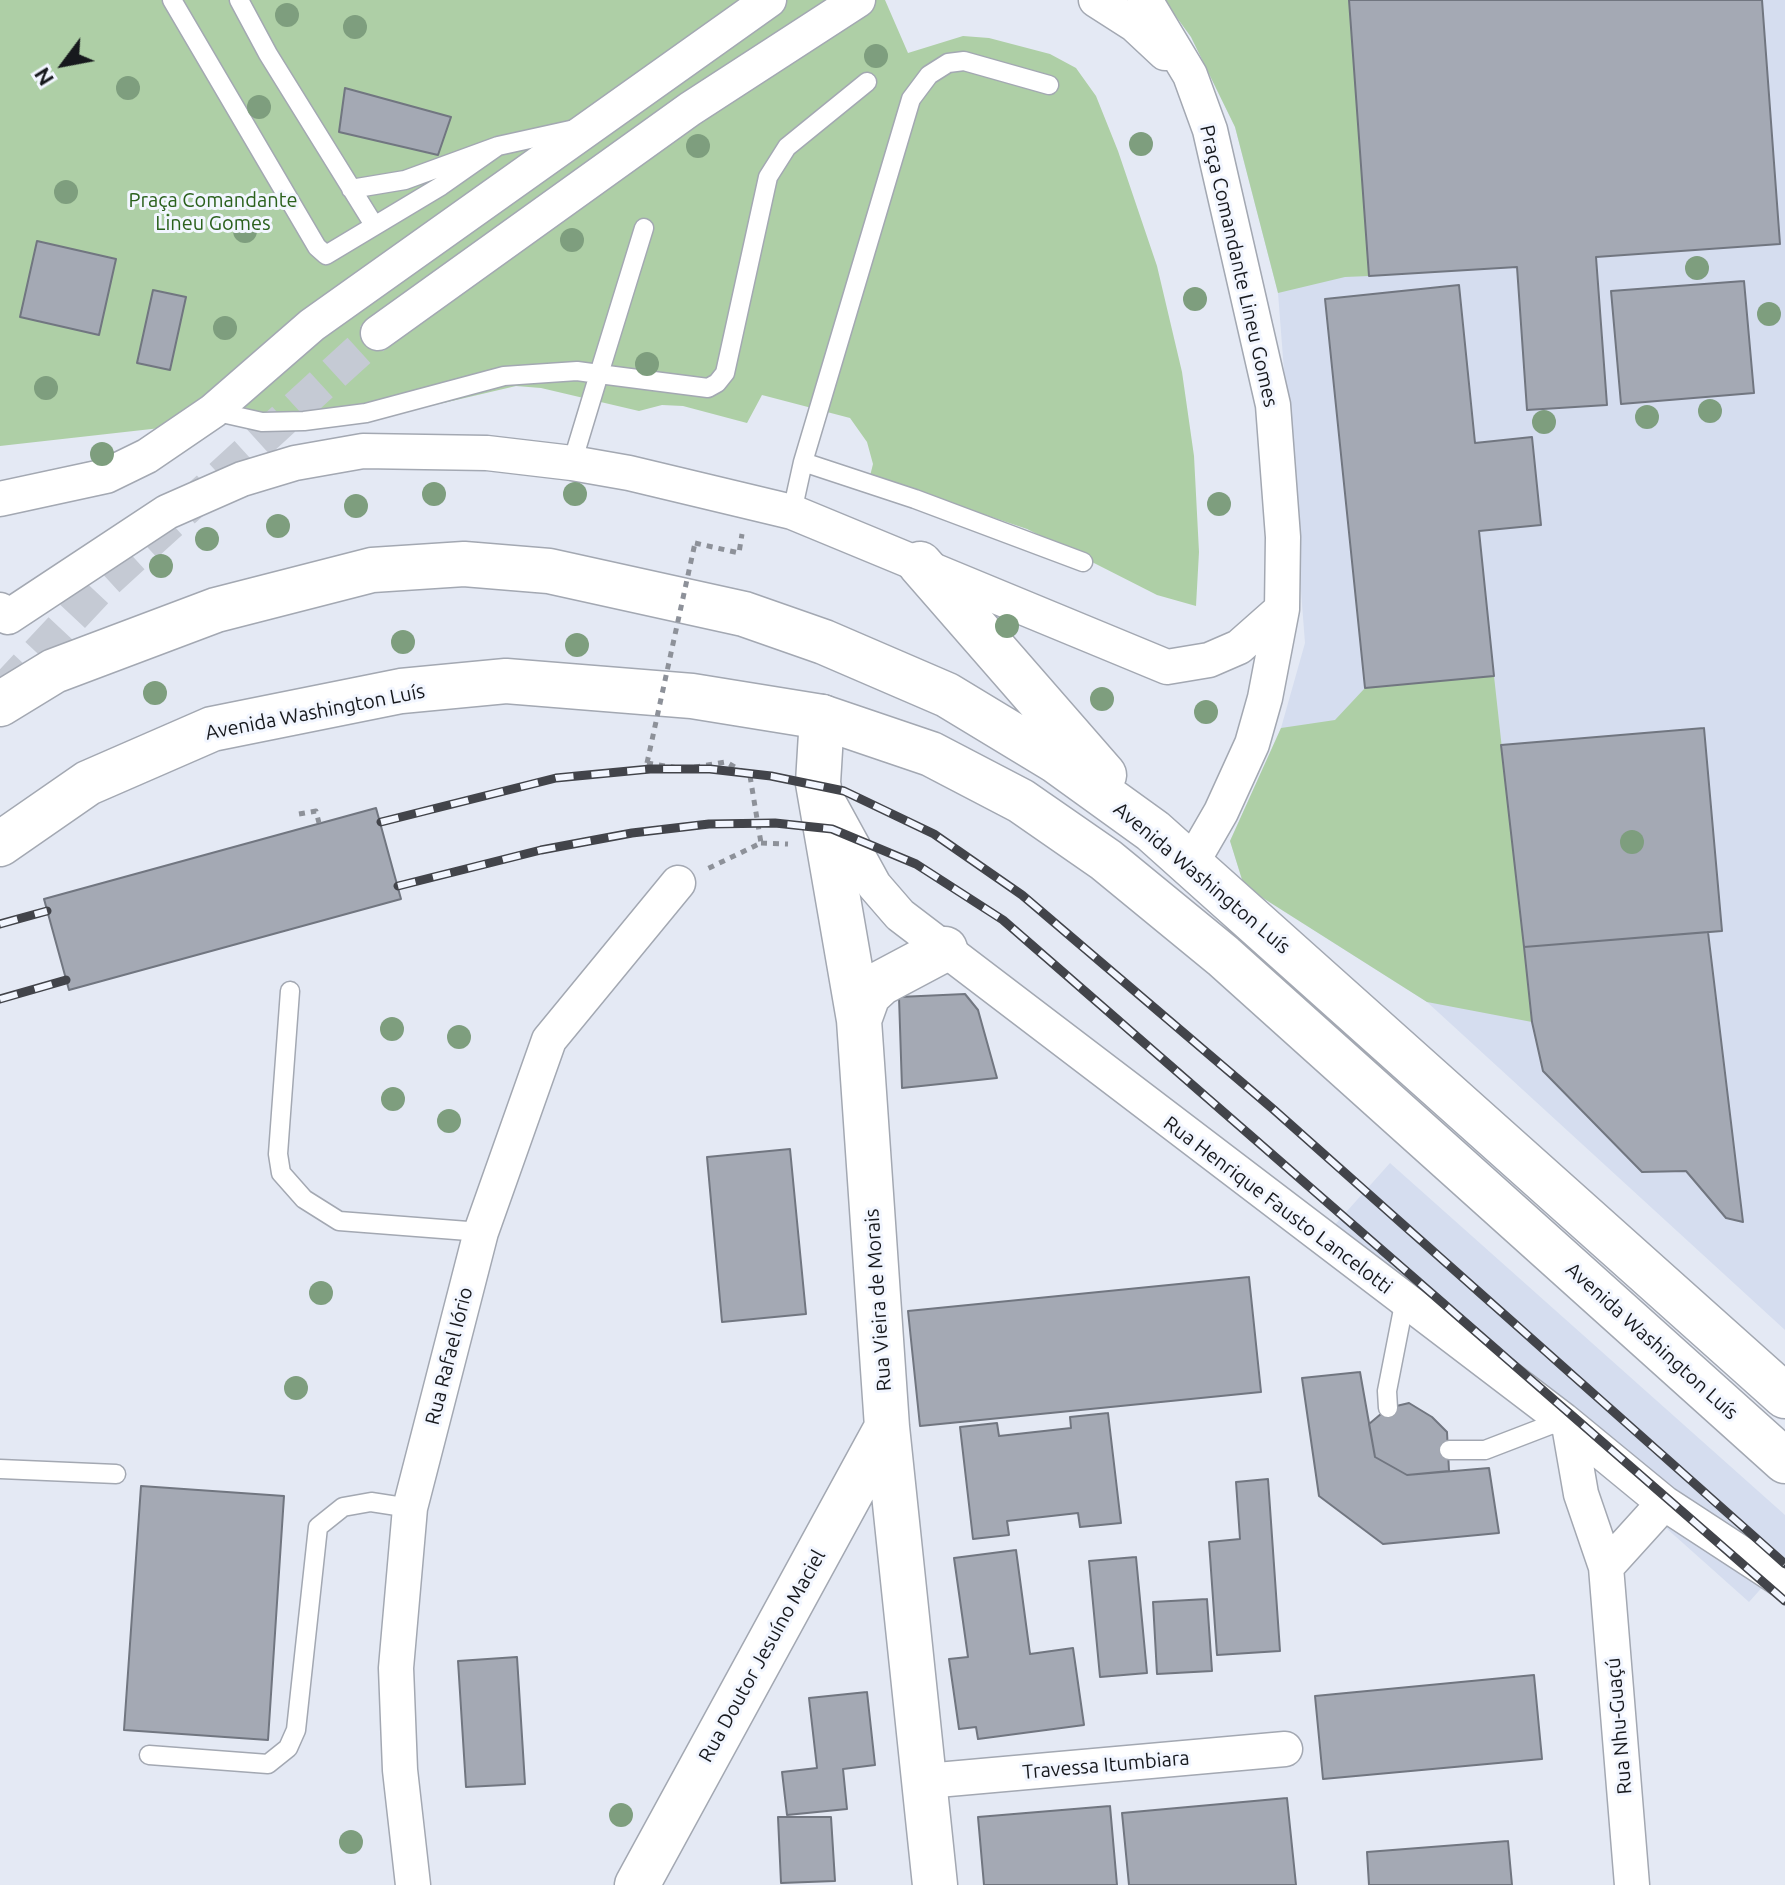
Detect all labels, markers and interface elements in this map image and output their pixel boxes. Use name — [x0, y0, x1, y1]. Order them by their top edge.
north arrow — [24, 24, 104, 104]
text: N — [28, 63, 58, 91]
street label: Praça Comandante Lineu Gomes — [1195, 122, 1283, 410]
park label: Praça Comandante Lineu Gomes — [128, 188, 298, 235]
street label: Avenida Washington Luís — [203, 679, 427, 745]
street label: Avenida Washington Luís — [1109, 797, 1295, 959]
street label: Rua Henrique Fausto Lancelotti — [1159, 1111, 1397, 1299]
street label: Rua Vieira de Morais — [860, 1208, 896, 1392]
street label: Avenida Washington Luís — [1561, 1257, 1743, 1425]
street label: Rua Rafael Iório — [420, 1285, 478, 1427]
street label: Rua Doutor Jesuíno Maciel — [693, 1546, 831, 1766]
street label: Rua Nhu-Guaçú — [1601, 1657, 1637, 1795]
street label: Travessa Itumbiara — [1021, 1746, 1191, 1784]

